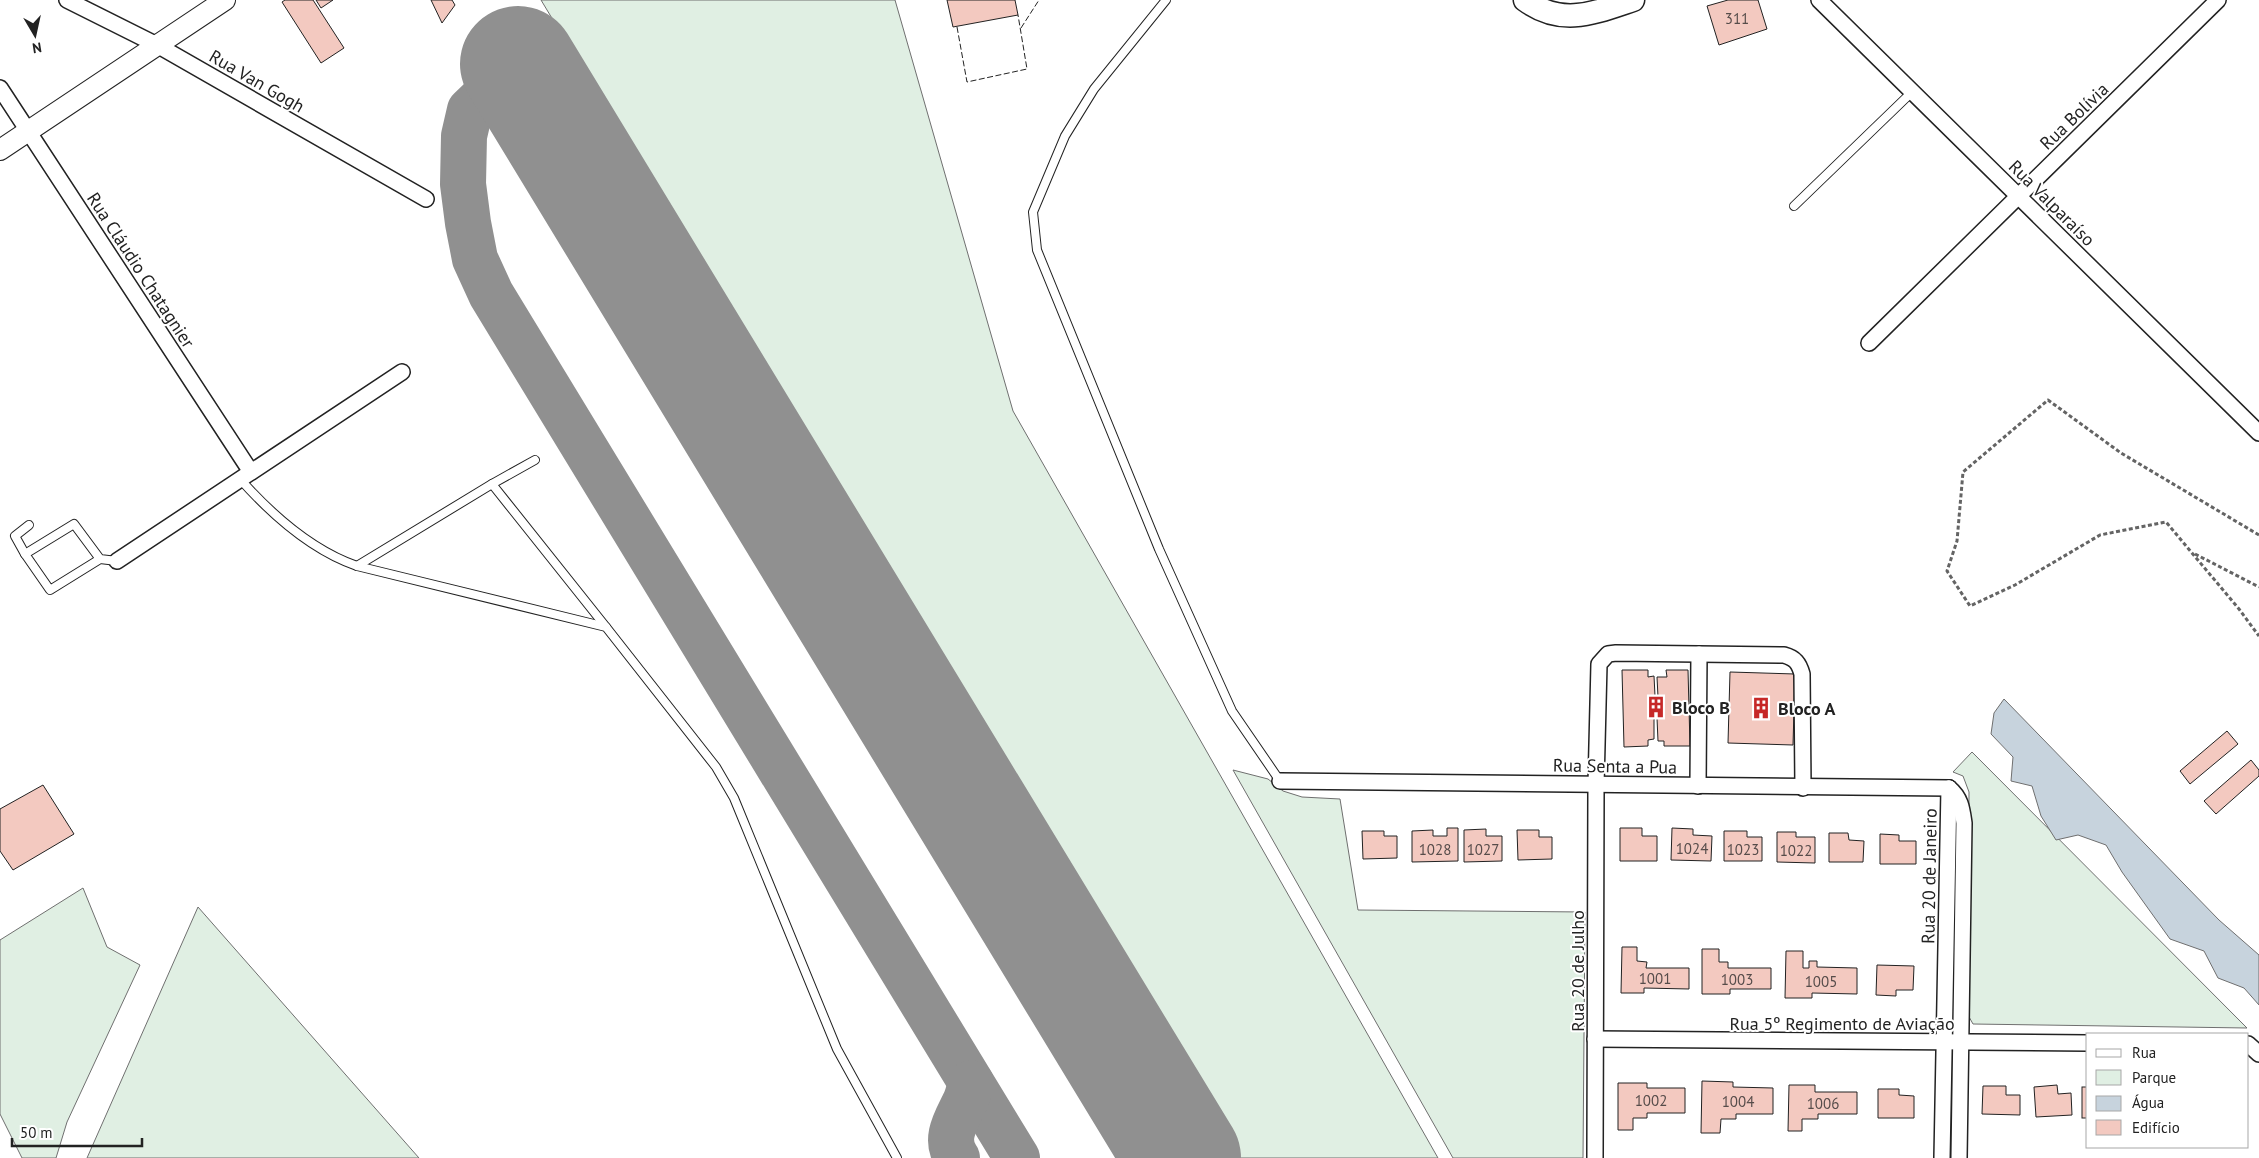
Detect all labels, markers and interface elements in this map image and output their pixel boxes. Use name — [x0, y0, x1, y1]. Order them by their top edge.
house number: 311 — [1725, 9, 1749, 28]
north arrow — [10, 10, 60, 60]
text: N — [31, 38, 43, 57]
street label: Rua Van Gogh — [205, 44, 309, 118]
street label: Rua Bolívia — [2035, 78, 2113, 154]
street label: Rua Valparaíso — [2004, 155, 2100, 251]
street label: Rua Cláudio Chatagnier — [82, 188, 200, 352]
building icon: Bloco B — [1643, 694, 1669, 720]
building icon: Bloco A — [1748, 695, 1774, 721]
place label: Bloco B — [1672, 696, 1730, 719]
place label: Bloco A — [1778, 697, 1836, 720]
street label: Rua Senta a Pua — [1553, 753, 1677, 779]
street label: Rua 20 de Janeiro — [1916, 808, 1942, 944]
house number: 1024 — [1676, 839, 1708, 858]
house number: 1028 — [1419, 840, 1451, 859]
house number: 1027 — [1467, 840, 1499, 859]
house number: 1023 — [1727, 840, 1759, 859]
house number: 1022 — [1780, 841, 1812, 860]
street label: Rua 20 de Julho — [1566, 910, 1589, 1032]
house number: 1001 — [1639, 969, 1671, 988]
house number: 1003 — [1721, 970, 1753, 989]
house number: 1005 — [1805, 972, 1837, 991]
street label: Rua 5º Regimento de Aviação — [1729, 1012, 1955, 1035]
legend — [2086, 1033, 2249, 1148]
text: Rua — [2132, 1043, 2156, 1062]
text: Parque — [2132, 1068, 2176, 1087]
house number: 1002 — [1635, 1091, 1667, 1110]
house number: 1004 — [1722, 1092, 1754, 1111]
text: Água — [2132, 1093, 2164, 1112]
house number: 1006 — [1807, 1094, 1839, 1113]
scale bar — [12, 1116, 142, 1148]
text: Edifício — [2132, 1118, 2180, 1137]
text: 50 m — [20, 1123, 53, 1142]

